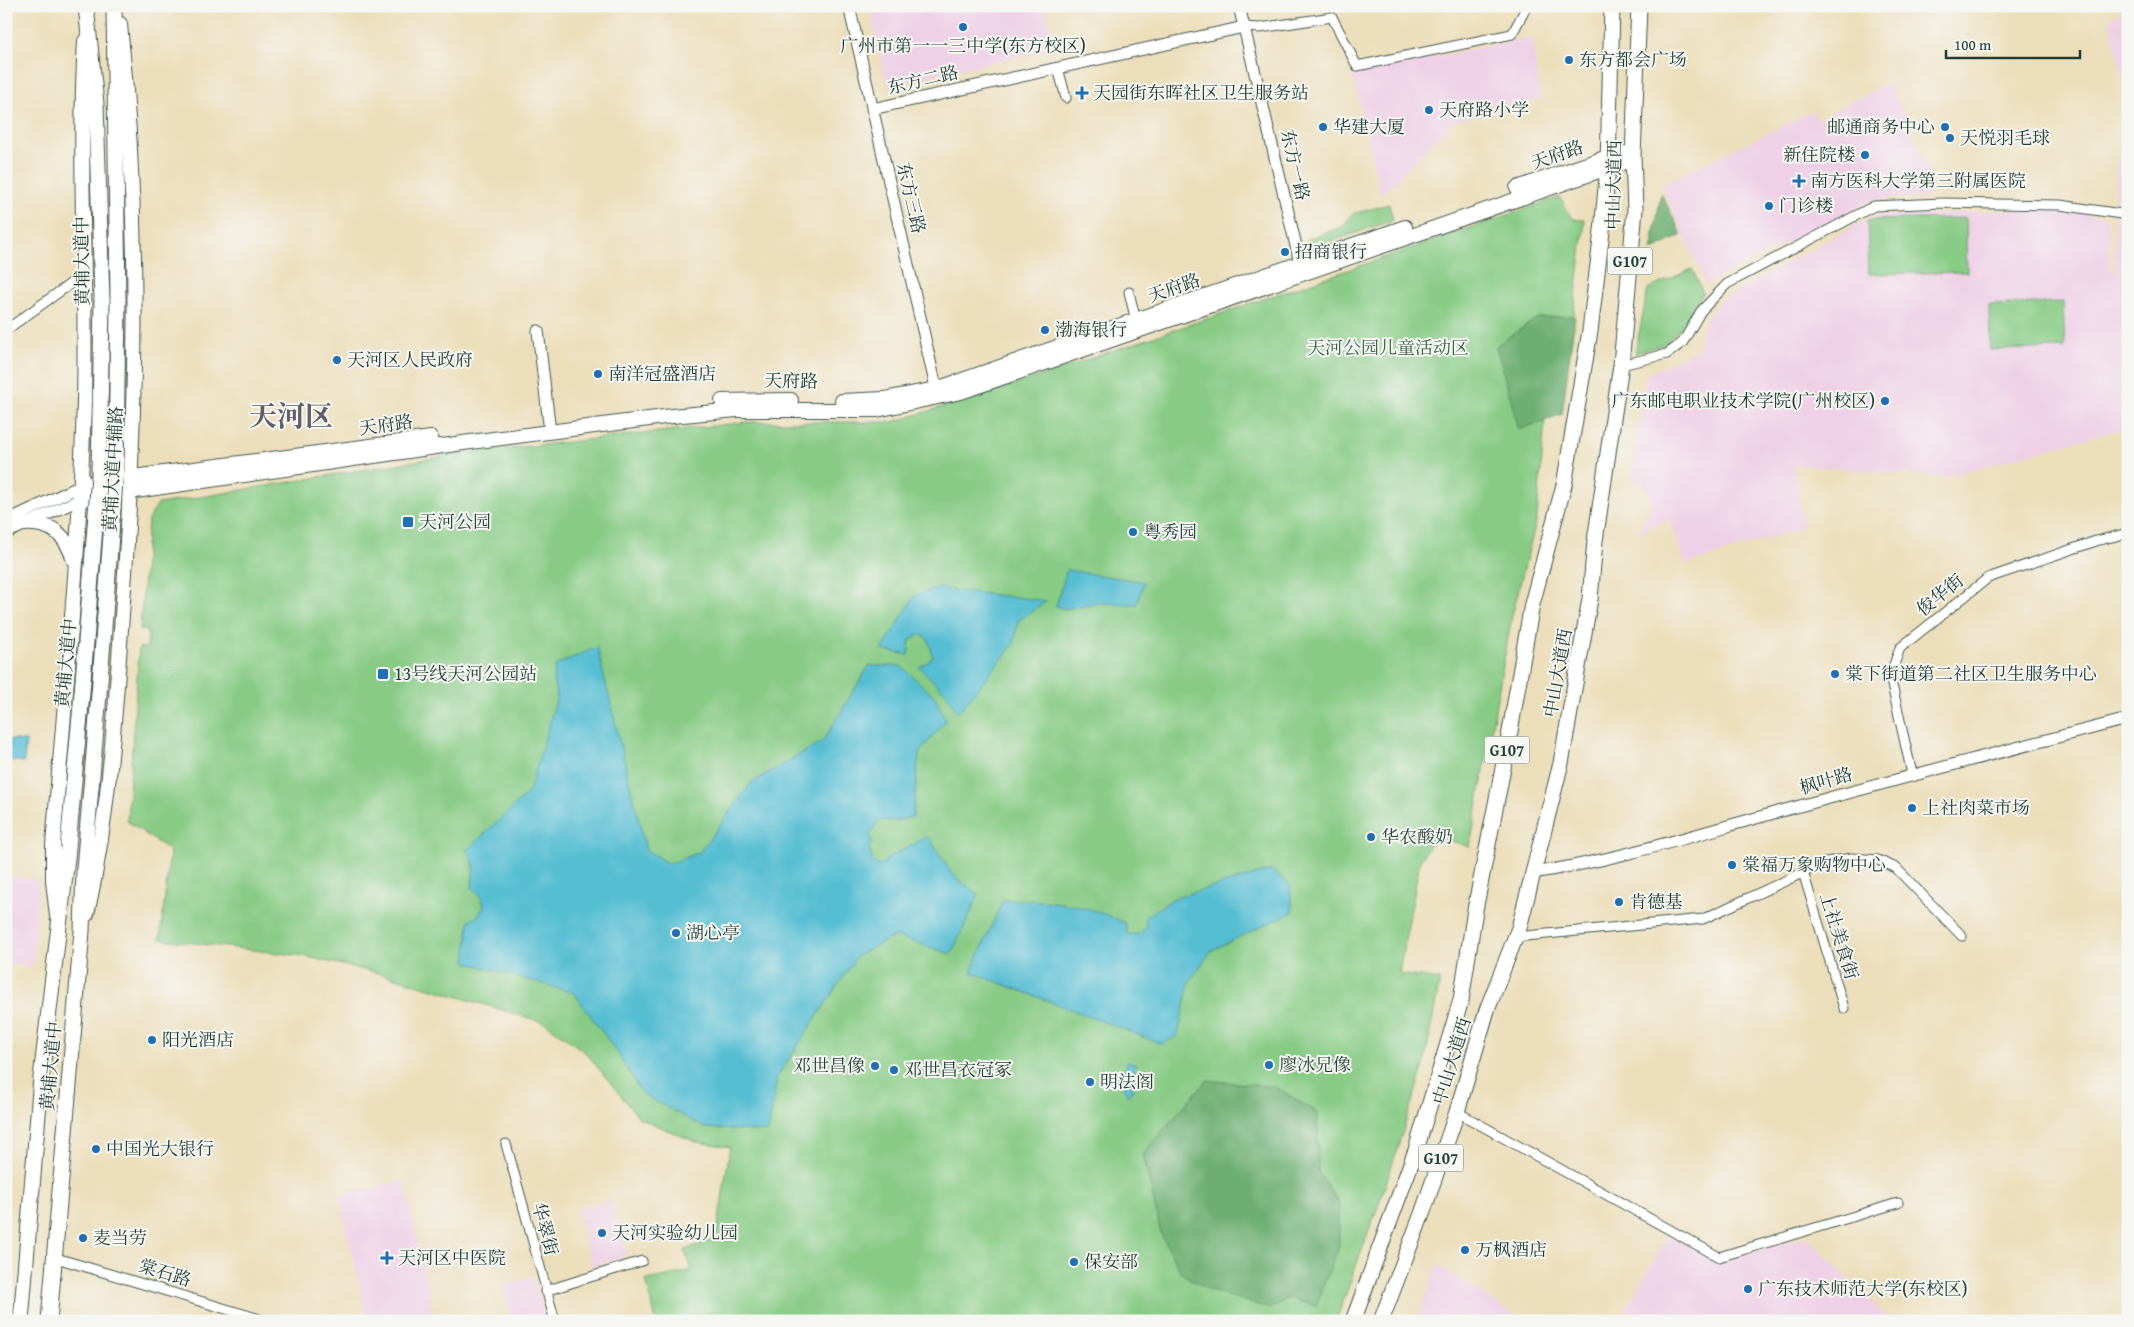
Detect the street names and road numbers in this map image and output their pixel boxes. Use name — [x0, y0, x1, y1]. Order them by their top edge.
street label: 东方二路 — [885, 58, 961, 101]
street label: 东方一路 — [1274, 127, 1317, 203]
street label: 天府路 — [1527, 133, 1587, 176]
street label: 中山大道西 — [1599, 140, 1628, 230]
street label: 东方三路 — [890, 160, 933, 236]
street label: 黄埔大道中 — [67, 216, 96, 306]
road number: G107 — [1608, 248, 1652, 274]
street label: 天府路 — [1144, 266, 1204, 309]
street label: 天府路 — [764, 367, 818, 394]
street label: 黄埔大道中辅路 — [96, 405, 129, 533]
street label: 天府路 — [357, 407, 415, 442]
street label: 俊华街 — [1910, 567, 1969, 622]
street label: 黄埔大道中 — [48, 617, 83, 709]
street label: 中山大道西 — [1536, 626, 1579, 720]
road number: G107 — [1484, 736, 1530, 764]
street label: 枫叶路 — [1796, 760, 1856, 801]
street label: 上社美食街 — [1813, 889, 1866, 983]
street label: 中山大道西 — [1425, 1014, 1478, 1108]
street label: 黄埔大道中 — [33, 1020, 68, 1112]
road number: G107 — [1418, 1144, 1464, 1172]
street label: 华翠街 — [525, 1199, 566, 1258]
street label: 棠石路 — [135, 1252, 195, 1293]

